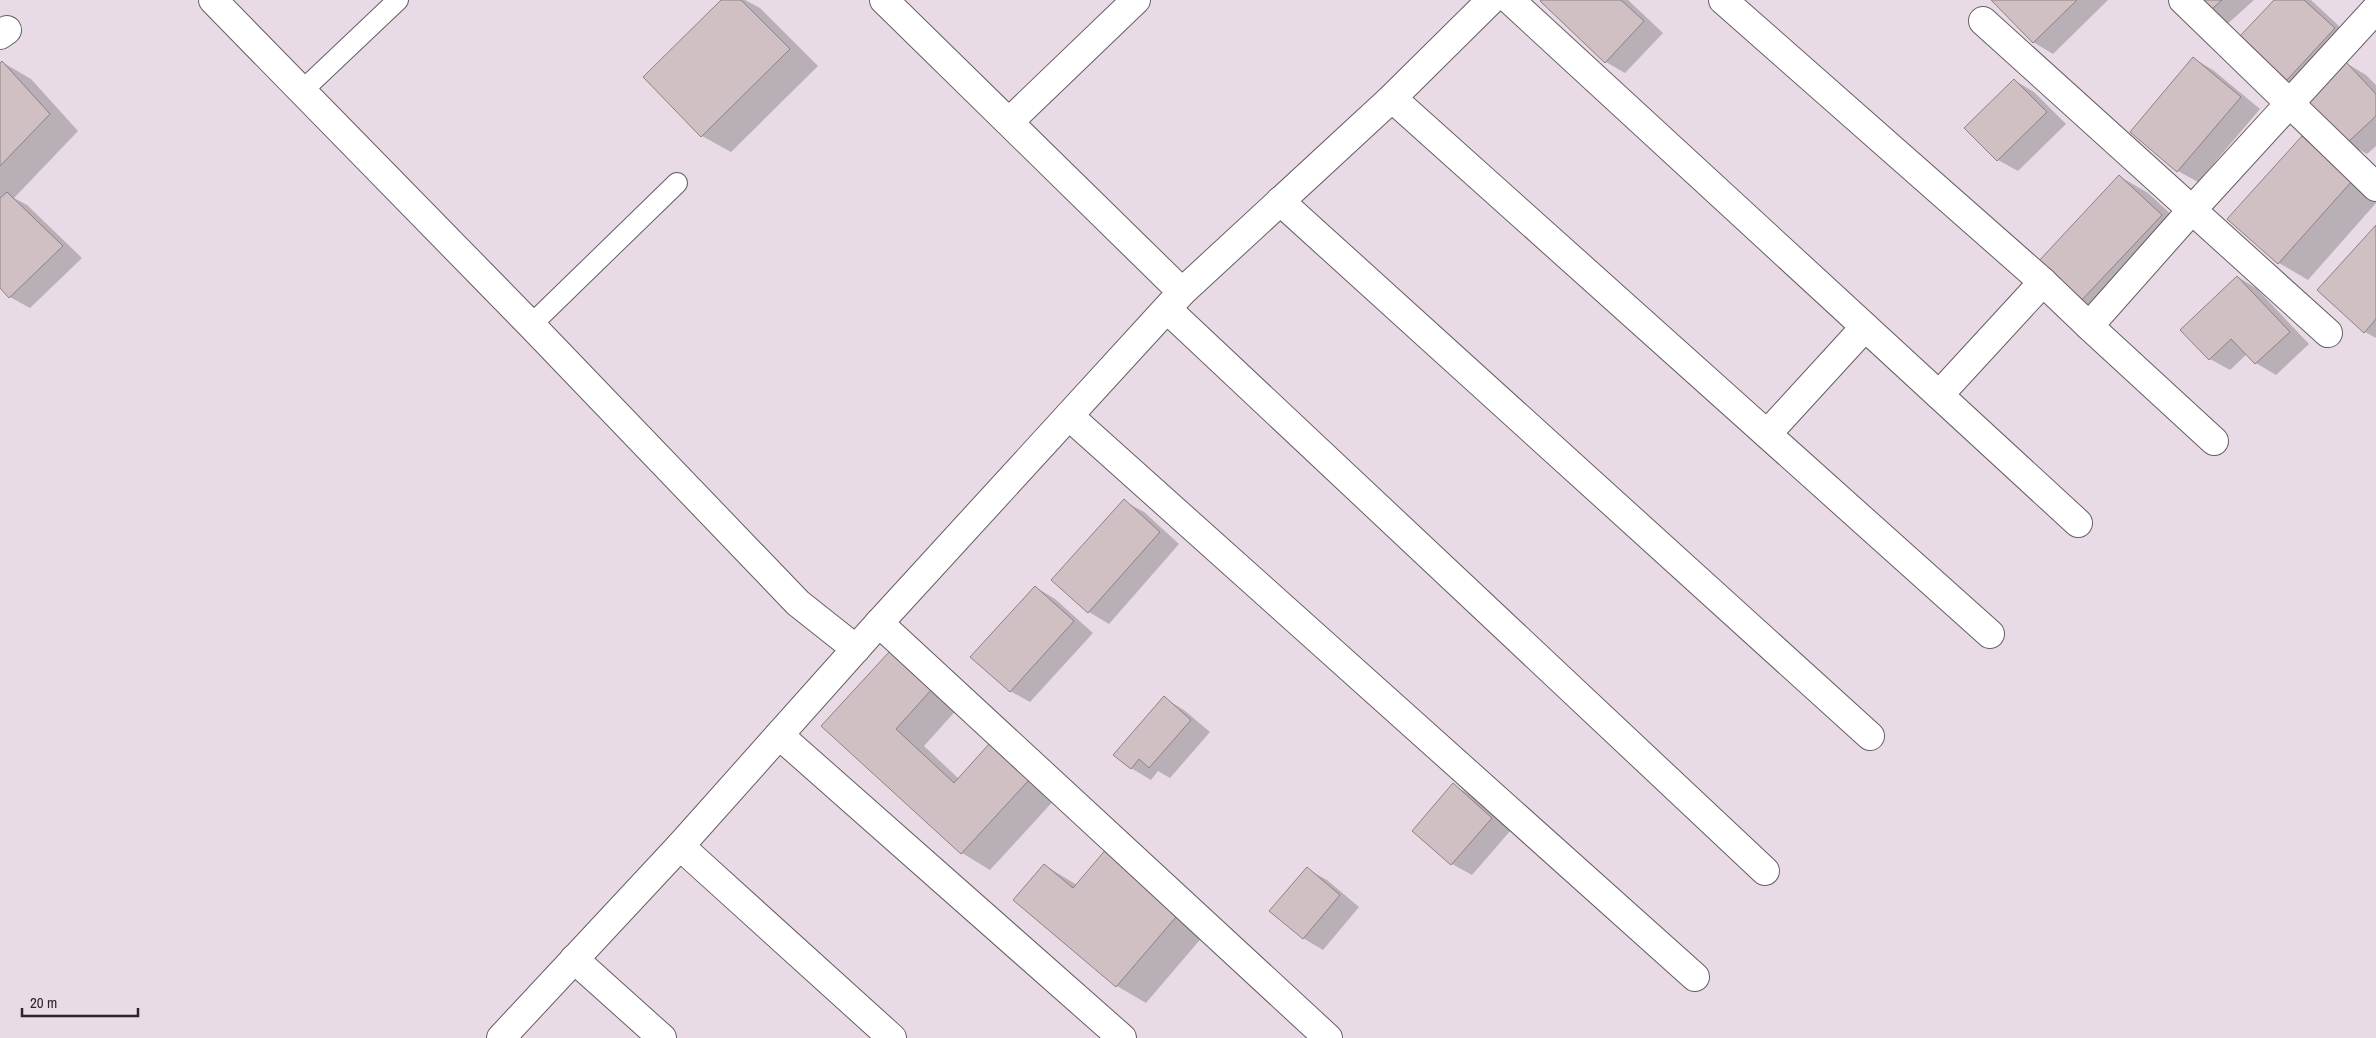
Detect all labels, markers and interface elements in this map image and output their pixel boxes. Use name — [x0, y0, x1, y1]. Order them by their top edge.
scale bar — [22, 986, 139, 1018]
text: 20 m — [30, 992, 57, 1013]

